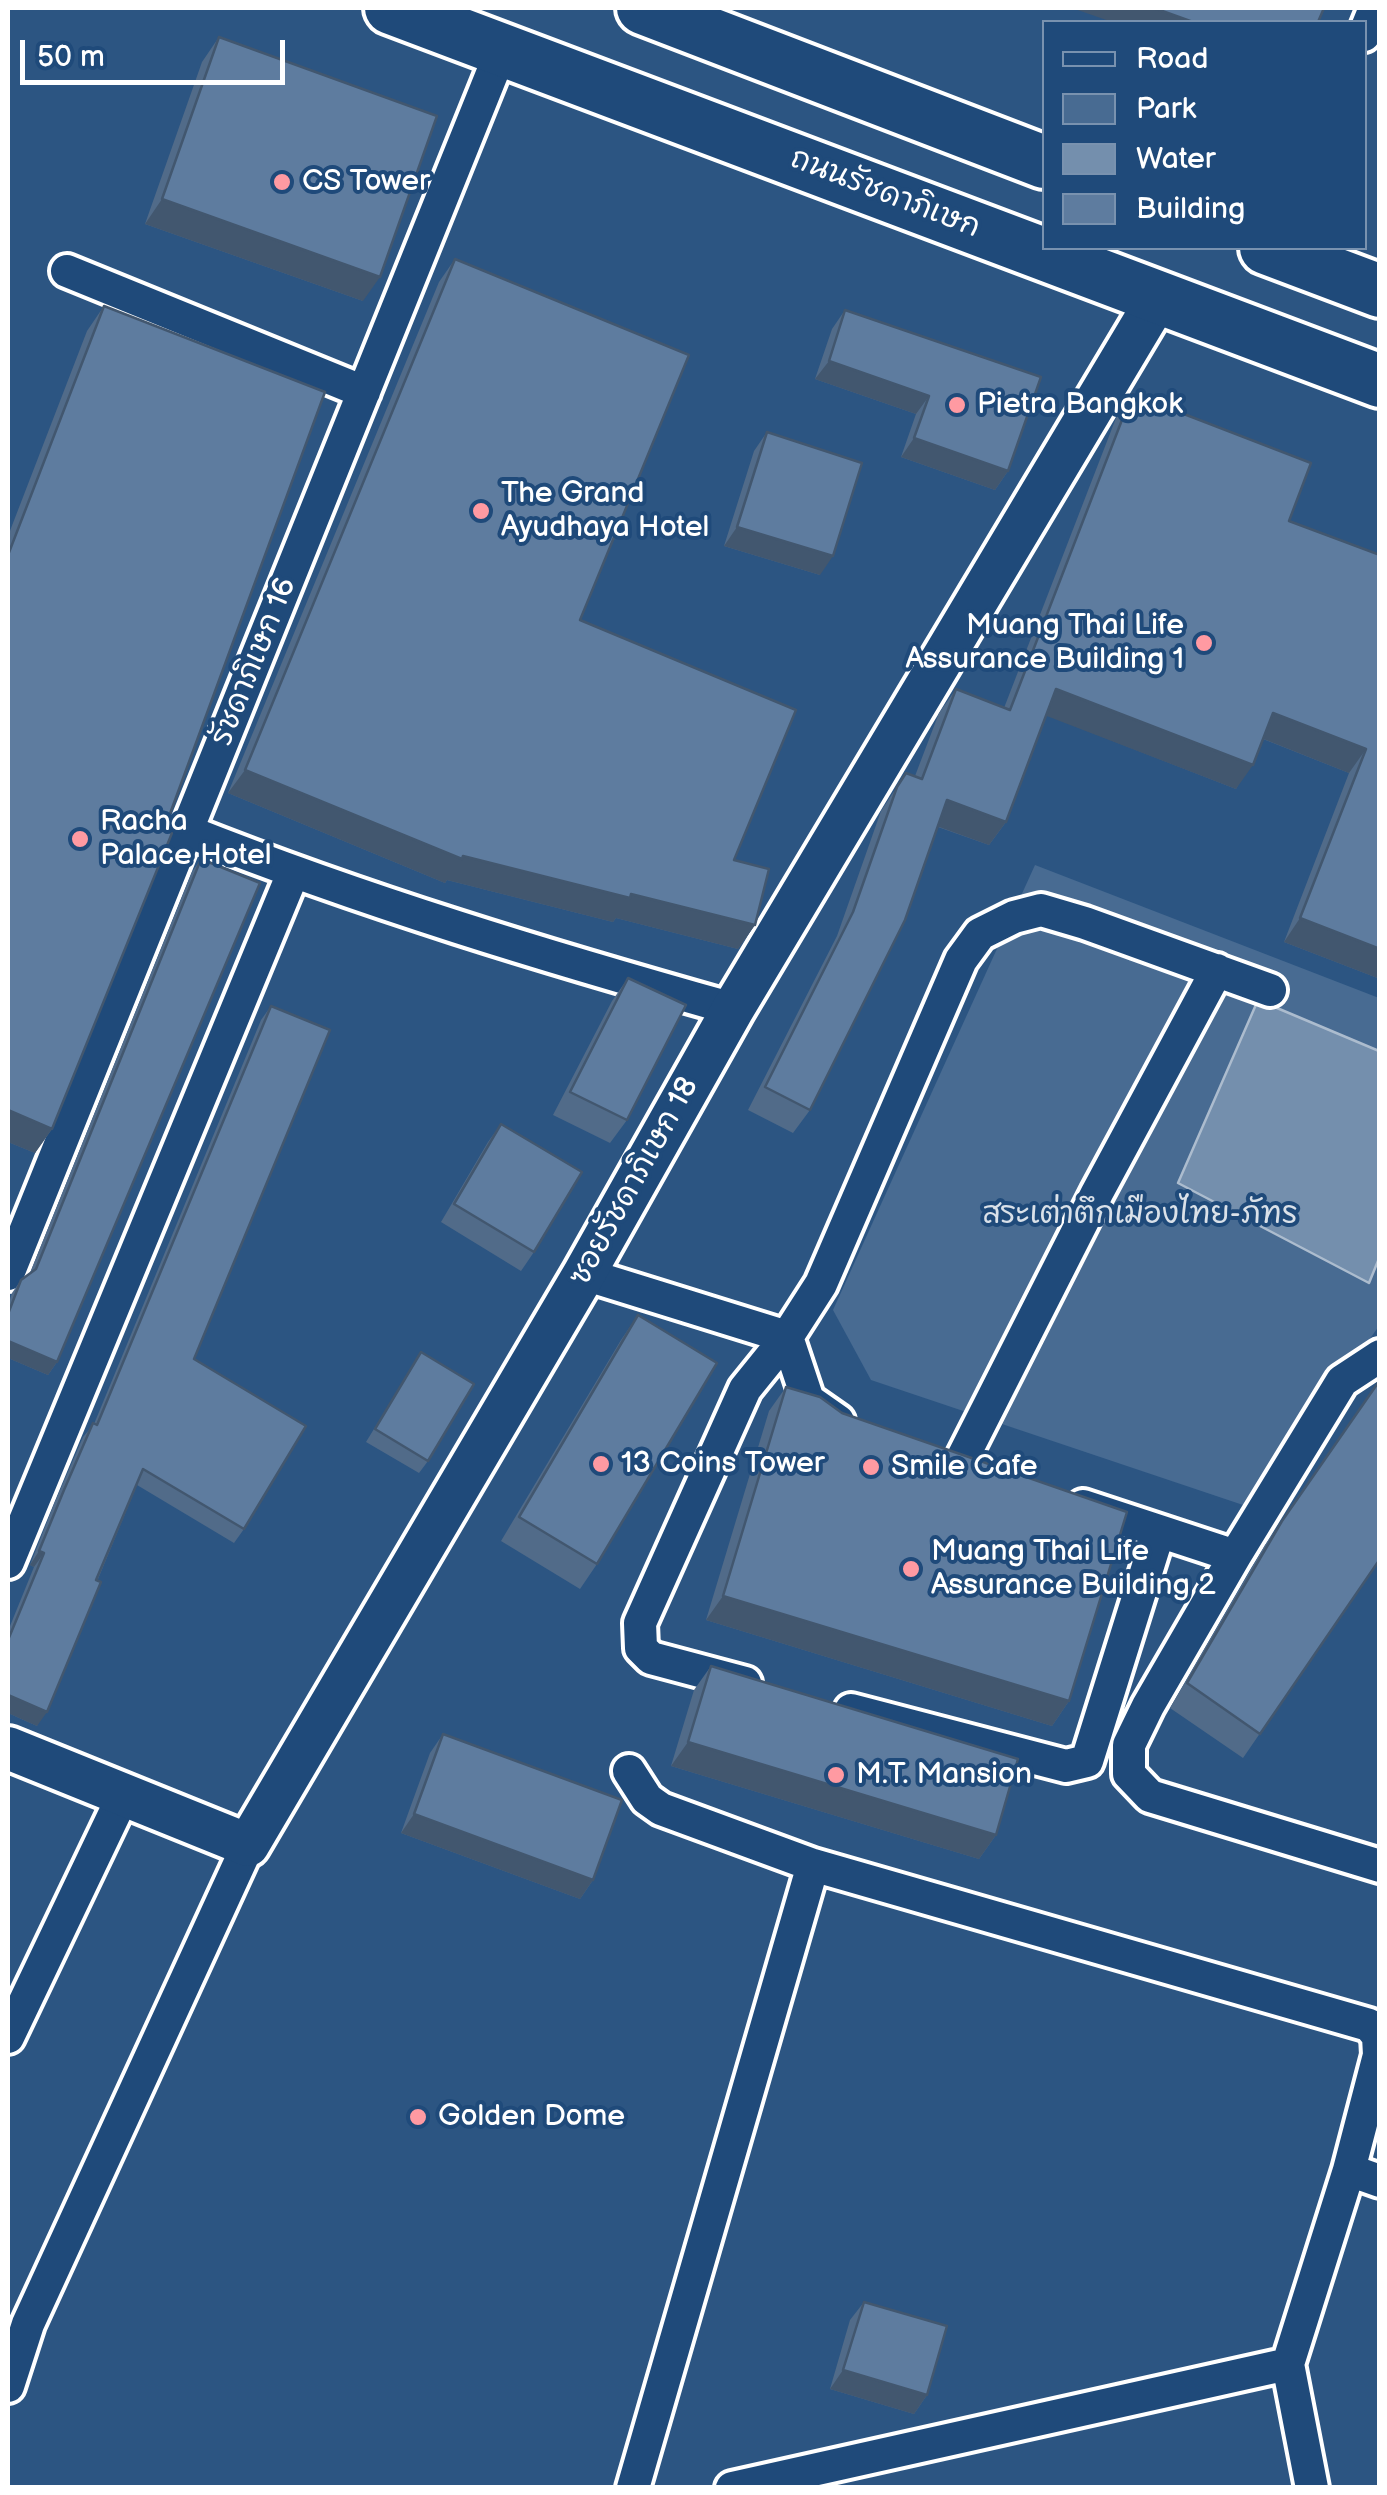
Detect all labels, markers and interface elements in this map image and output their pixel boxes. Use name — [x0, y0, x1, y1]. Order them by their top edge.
scale bar — [25, 20, 290, 82]
legend — [1042, 20, 1367, 250]
text: 50 m — [37, 39, 105, 75]
text: Road — [1136, 41, 1209, 77]
text: Park — [1136, 91, 1196, 127]
street label: ถนนรัชดาภิเษก — [785, 141, 985, 247]
text: Water — [1136, 141, 1216, 177]
place label: CS Tower — [302, 164, 430, 200]
marker: CS Tower — [271, 171, 293, 193]
text: Building — [1136, 191, 1245, 227]
place label: Pietra Bangkok — [977, 387, 1183, 423]
marker: Pietra Bangkok — [946, 394, 968, 416]
place label: The Grand Ayudhaya Hotel — [501, 476, 709, 546]
marker: The Grand Ayudhaya Hotel — [470, 500, 492, 522]
street label: รัชดาภิเษก 16 — [205, 573, 305, 751]
place label: Muang Thai Life Assurance Building 1 — [905, 608, 1184, 678]
marker: Muang Thai Life Assurance Building 1 — [1193, 632, 1215, 654]
place label: Racha Palace Hotel — [100, 804, 271, 874]
marker: Racha Palace Hotel — [69, 828, 91, 850]
street label: ซอยรัชดาภิเษก 18 — [563, 1072, 707, 1292]
park label: สระเต่าตึกเมืองไทย-ภัทร — [983, 1197, 1297, 1233]
place label: 13 Coins Tower — [621, 1446, 825, 1482]
place label: Smile Cafe — [891, 1449, 1038, 1485]
marker: 13 Coins Tower — [590, 1453, 612, 1475]
marker: Smile Cafe — [860, 1456, 882, 1478]
place label: Muang Thai Life Assurance Building 2 — [931, 1534, 1216, 1604]
marker: Muang Thai Life Assurance Building 2 — [900, 1558, 922, 1580]
place label: M.T. Mansion — [856, 1757, 1032, 1793]
marker: M.T. Mansion — [825, 1764, 847, 1786]
place label: Golden Dome — [438, 2099, 625, 2135]
marker: Golden Dome — [407, 2106, 429, 2128]

